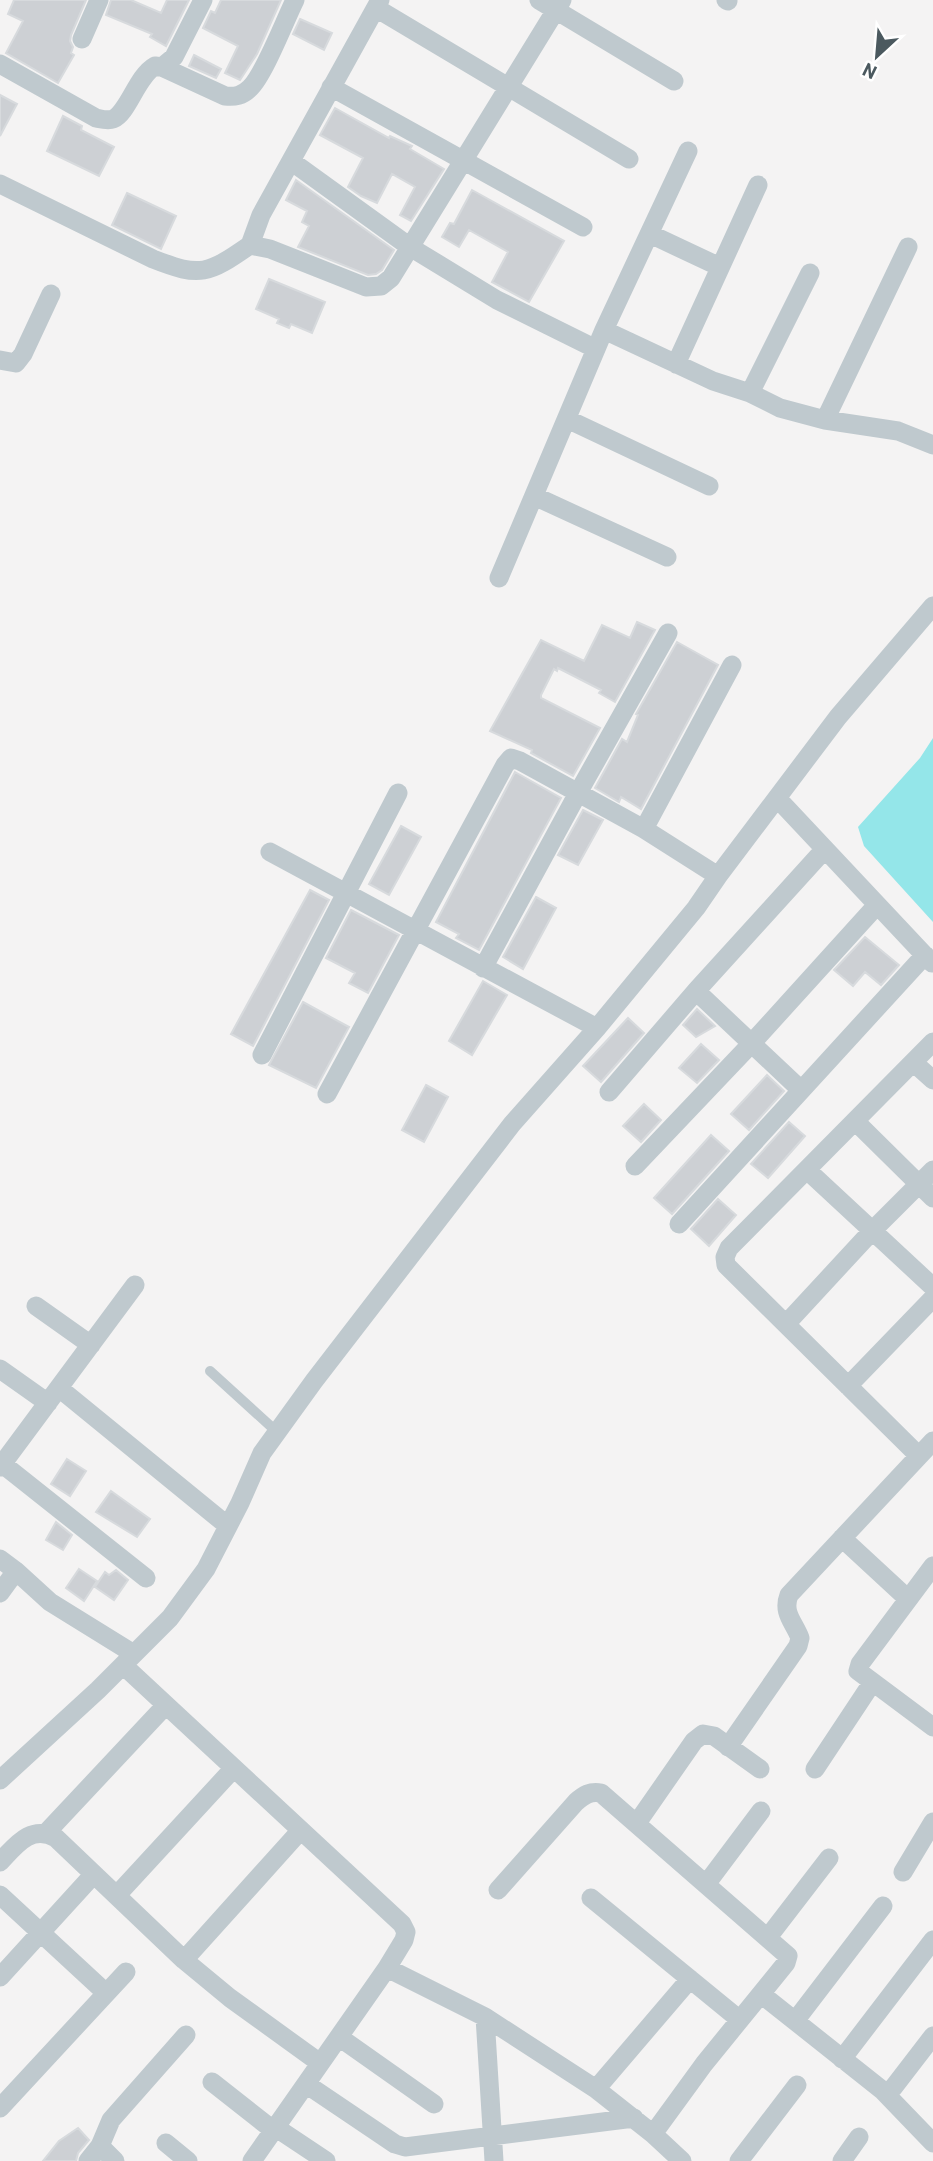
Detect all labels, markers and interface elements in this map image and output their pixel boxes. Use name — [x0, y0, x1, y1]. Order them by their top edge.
north arrow — [842, 21, 912, 91]
text: N — [859, 59, 880, 85]

